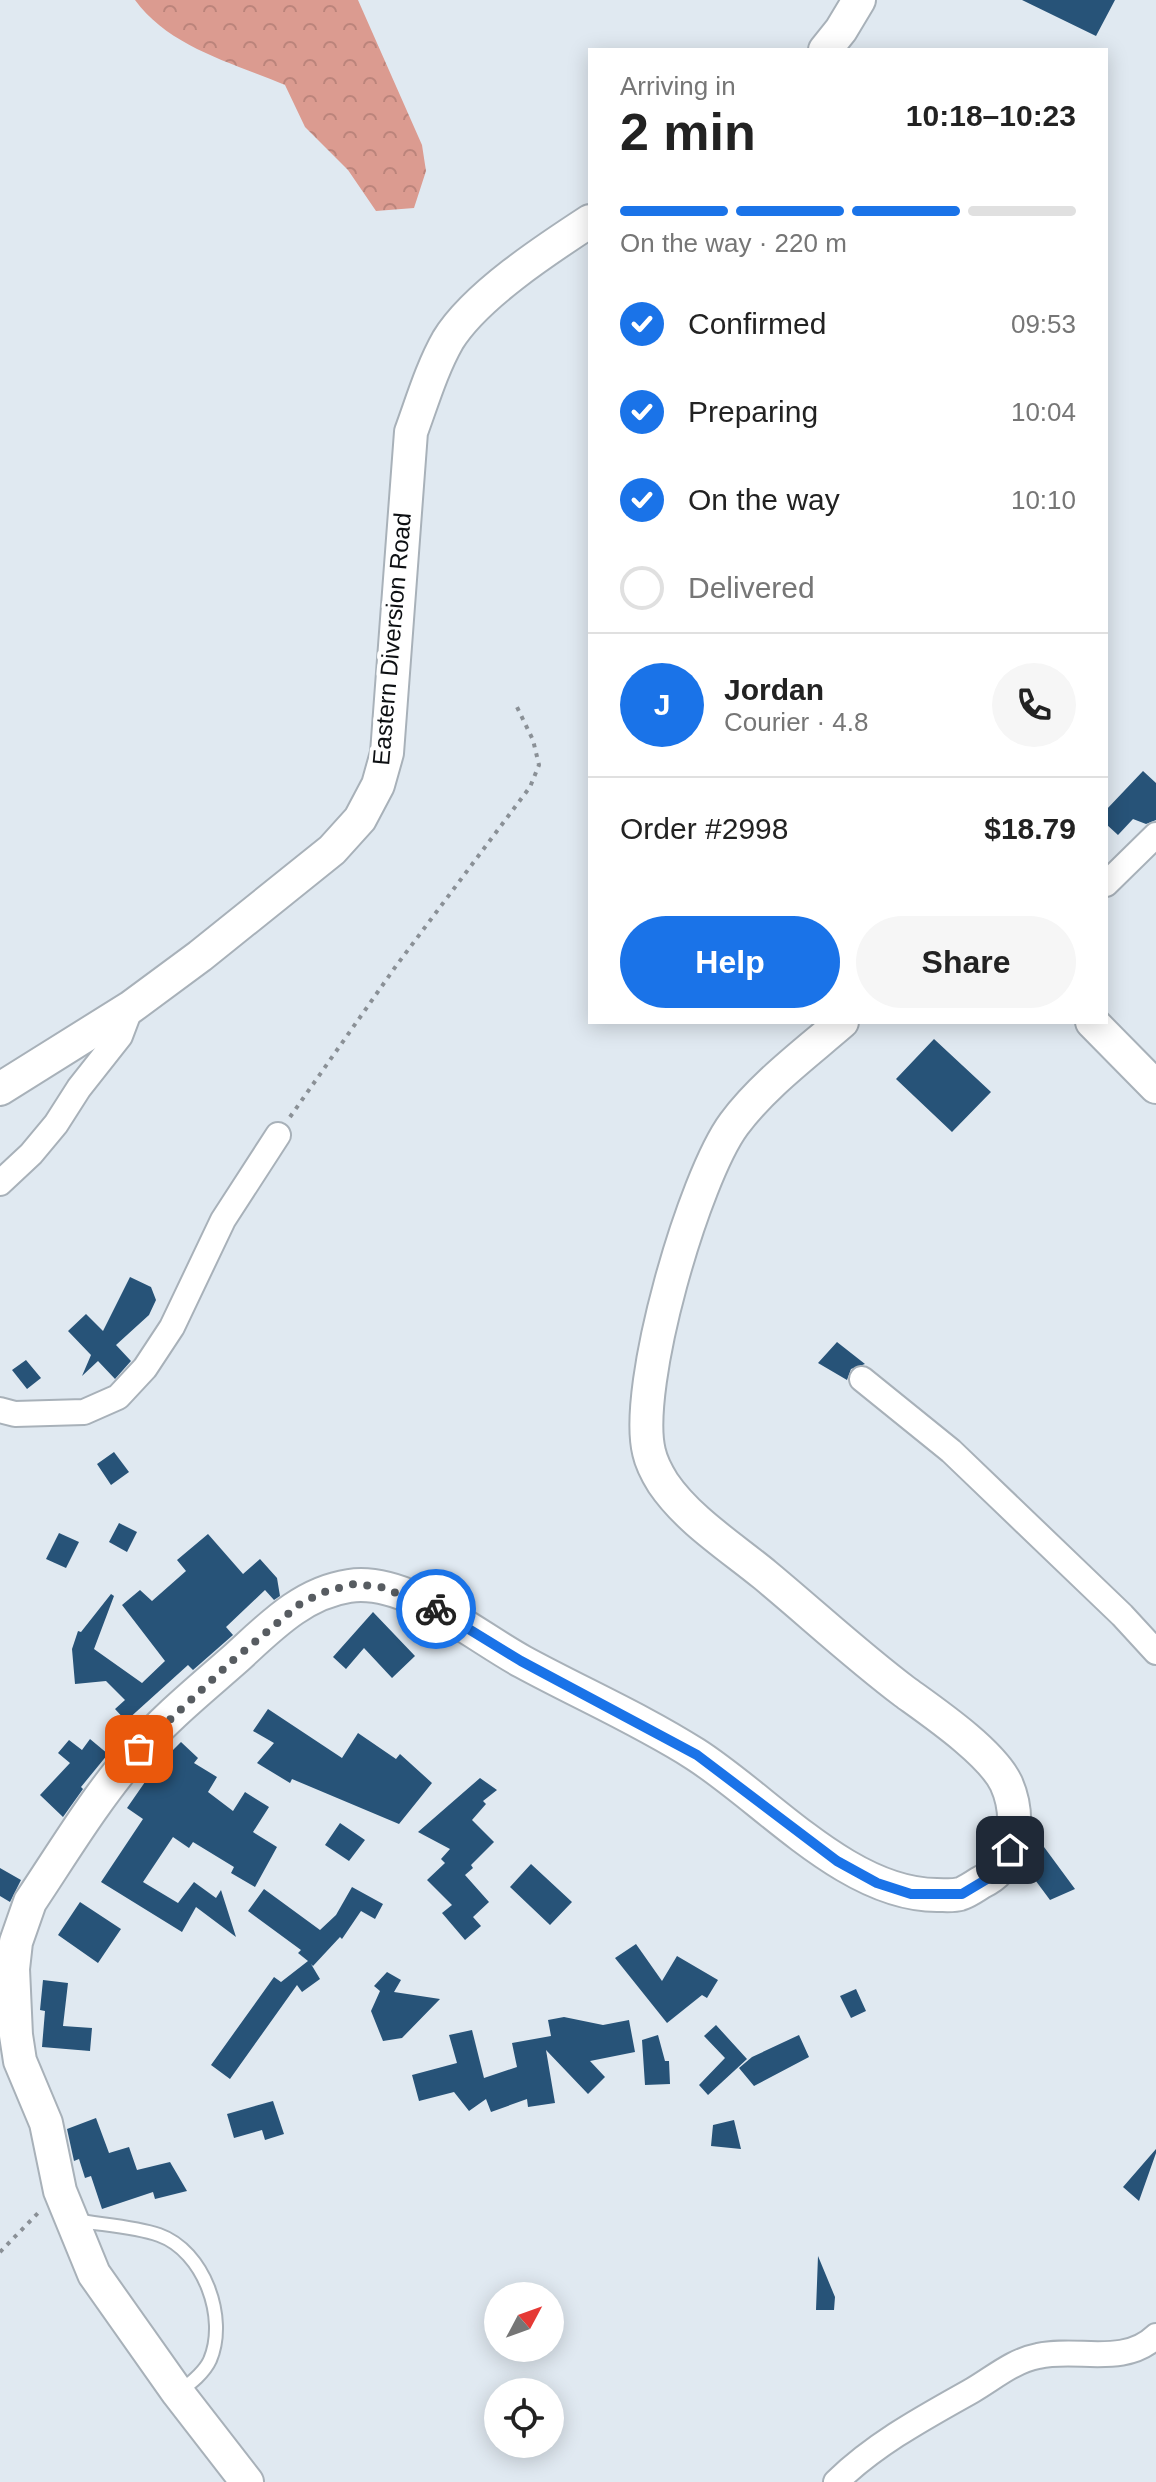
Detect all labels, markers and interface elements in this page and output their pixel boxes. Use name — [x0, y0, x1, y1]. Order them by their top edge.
text: Arriving in — [620, 71, 736, 101]
text: 10:18–10:23 — [906, 99, 1076, 132]
text: 2 min — [620, 103, 756, 161]
text: On the way · 220 m — [620, 228, 847, 258]
icon: check — [620, 302, 664, 346]
text: Confirmed — [688, 307, 826, 340]
text: 09:53 — [1011, 309, 1076, 339]
icon: check — [620, 390, 664, 434]
text: Preparing — [688, 395, 818, 428]
text: 10:04 — [1011, 397, 1076, 427]
icon: check — [620, 478, 664, 522]
text: On the way — [688, 483, 840, 516]
text: 10:10 — [1011, 485, 1076, 515]
street label: Eastern Diversion Road — [367, 512, 416, 766]
text: Delivered — [688, 571, 815, 604]
button: phone — [992, 663, 1076, 747]
text: Jordan — [724, 673, 824, 706]
text: J — [654, 688, 670, 721]
text: Courier · 4.8 — [724, 707, 869, 737]
text: Order #2998 — [620, 812, 788, 845]
text: $18.79 — [984, 812, 1076, 845]
button: Help — [620, 916, 840, 1008]
button: Share — [856, 916, 1076, 1008]
courier — [396, 1569, 476, 1649]
icon: bike — [414, 1587, 458, 1631]
pin — [105, 1715, 173, 1783]
icon: bag — [117, 1727, 161, 1771]
pin — [976, 1816, 1044, 1884]
icon: home — [988, 1828, 1032, 1872]
north arrow — [484, 2282, 564, 2362]
map controls — [484, 2282, 564, 2458]
button: locate — [484, 2378, 564, 2458]

